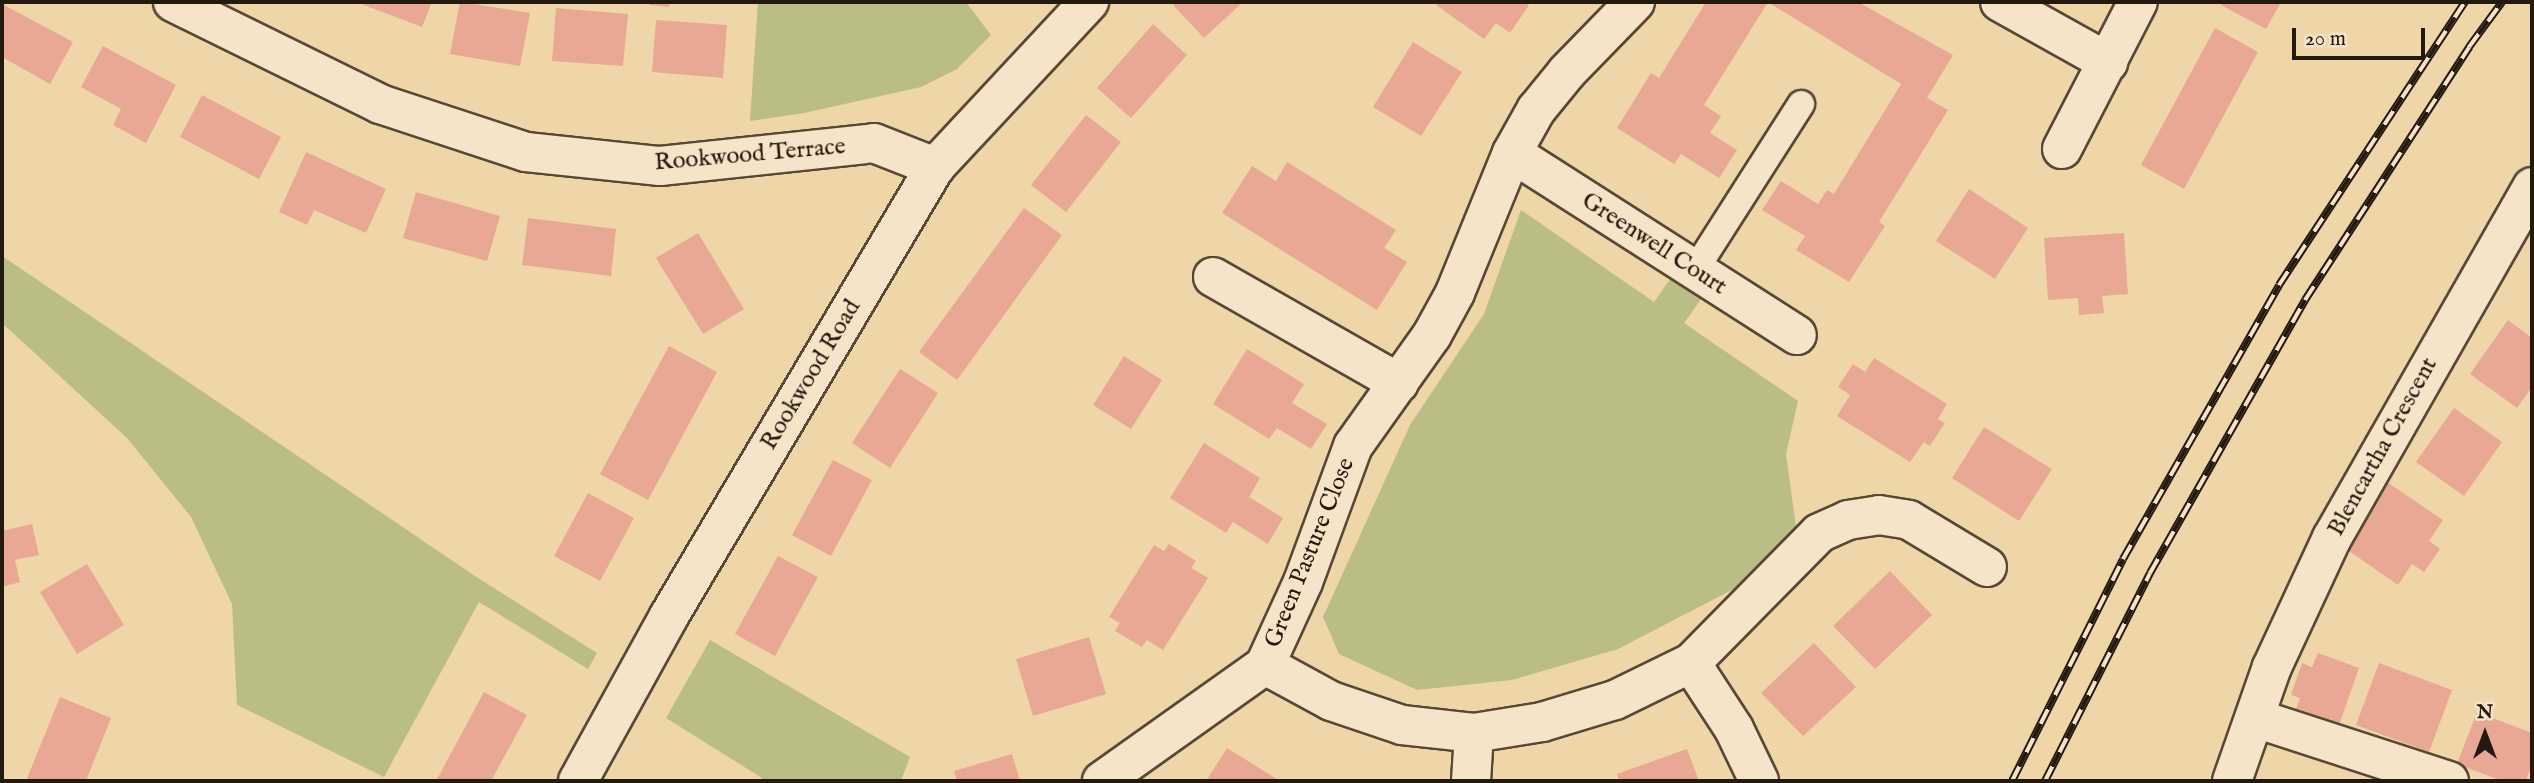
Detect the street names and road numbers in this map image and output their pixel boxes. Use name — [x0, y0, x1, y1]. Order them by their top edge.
street label: Rookwood Terrace — [653, 132, 847, 178]
street label: Greenwell Court — [1576, 186, 1732, 302]
street label: Rookwood Road — [755, 295, 867, 455]
street label: Blencartha Crescent — [2322, 353, 2444, 541]
street label: Green Pasture Close — [1259, 454, 1361, 652]

